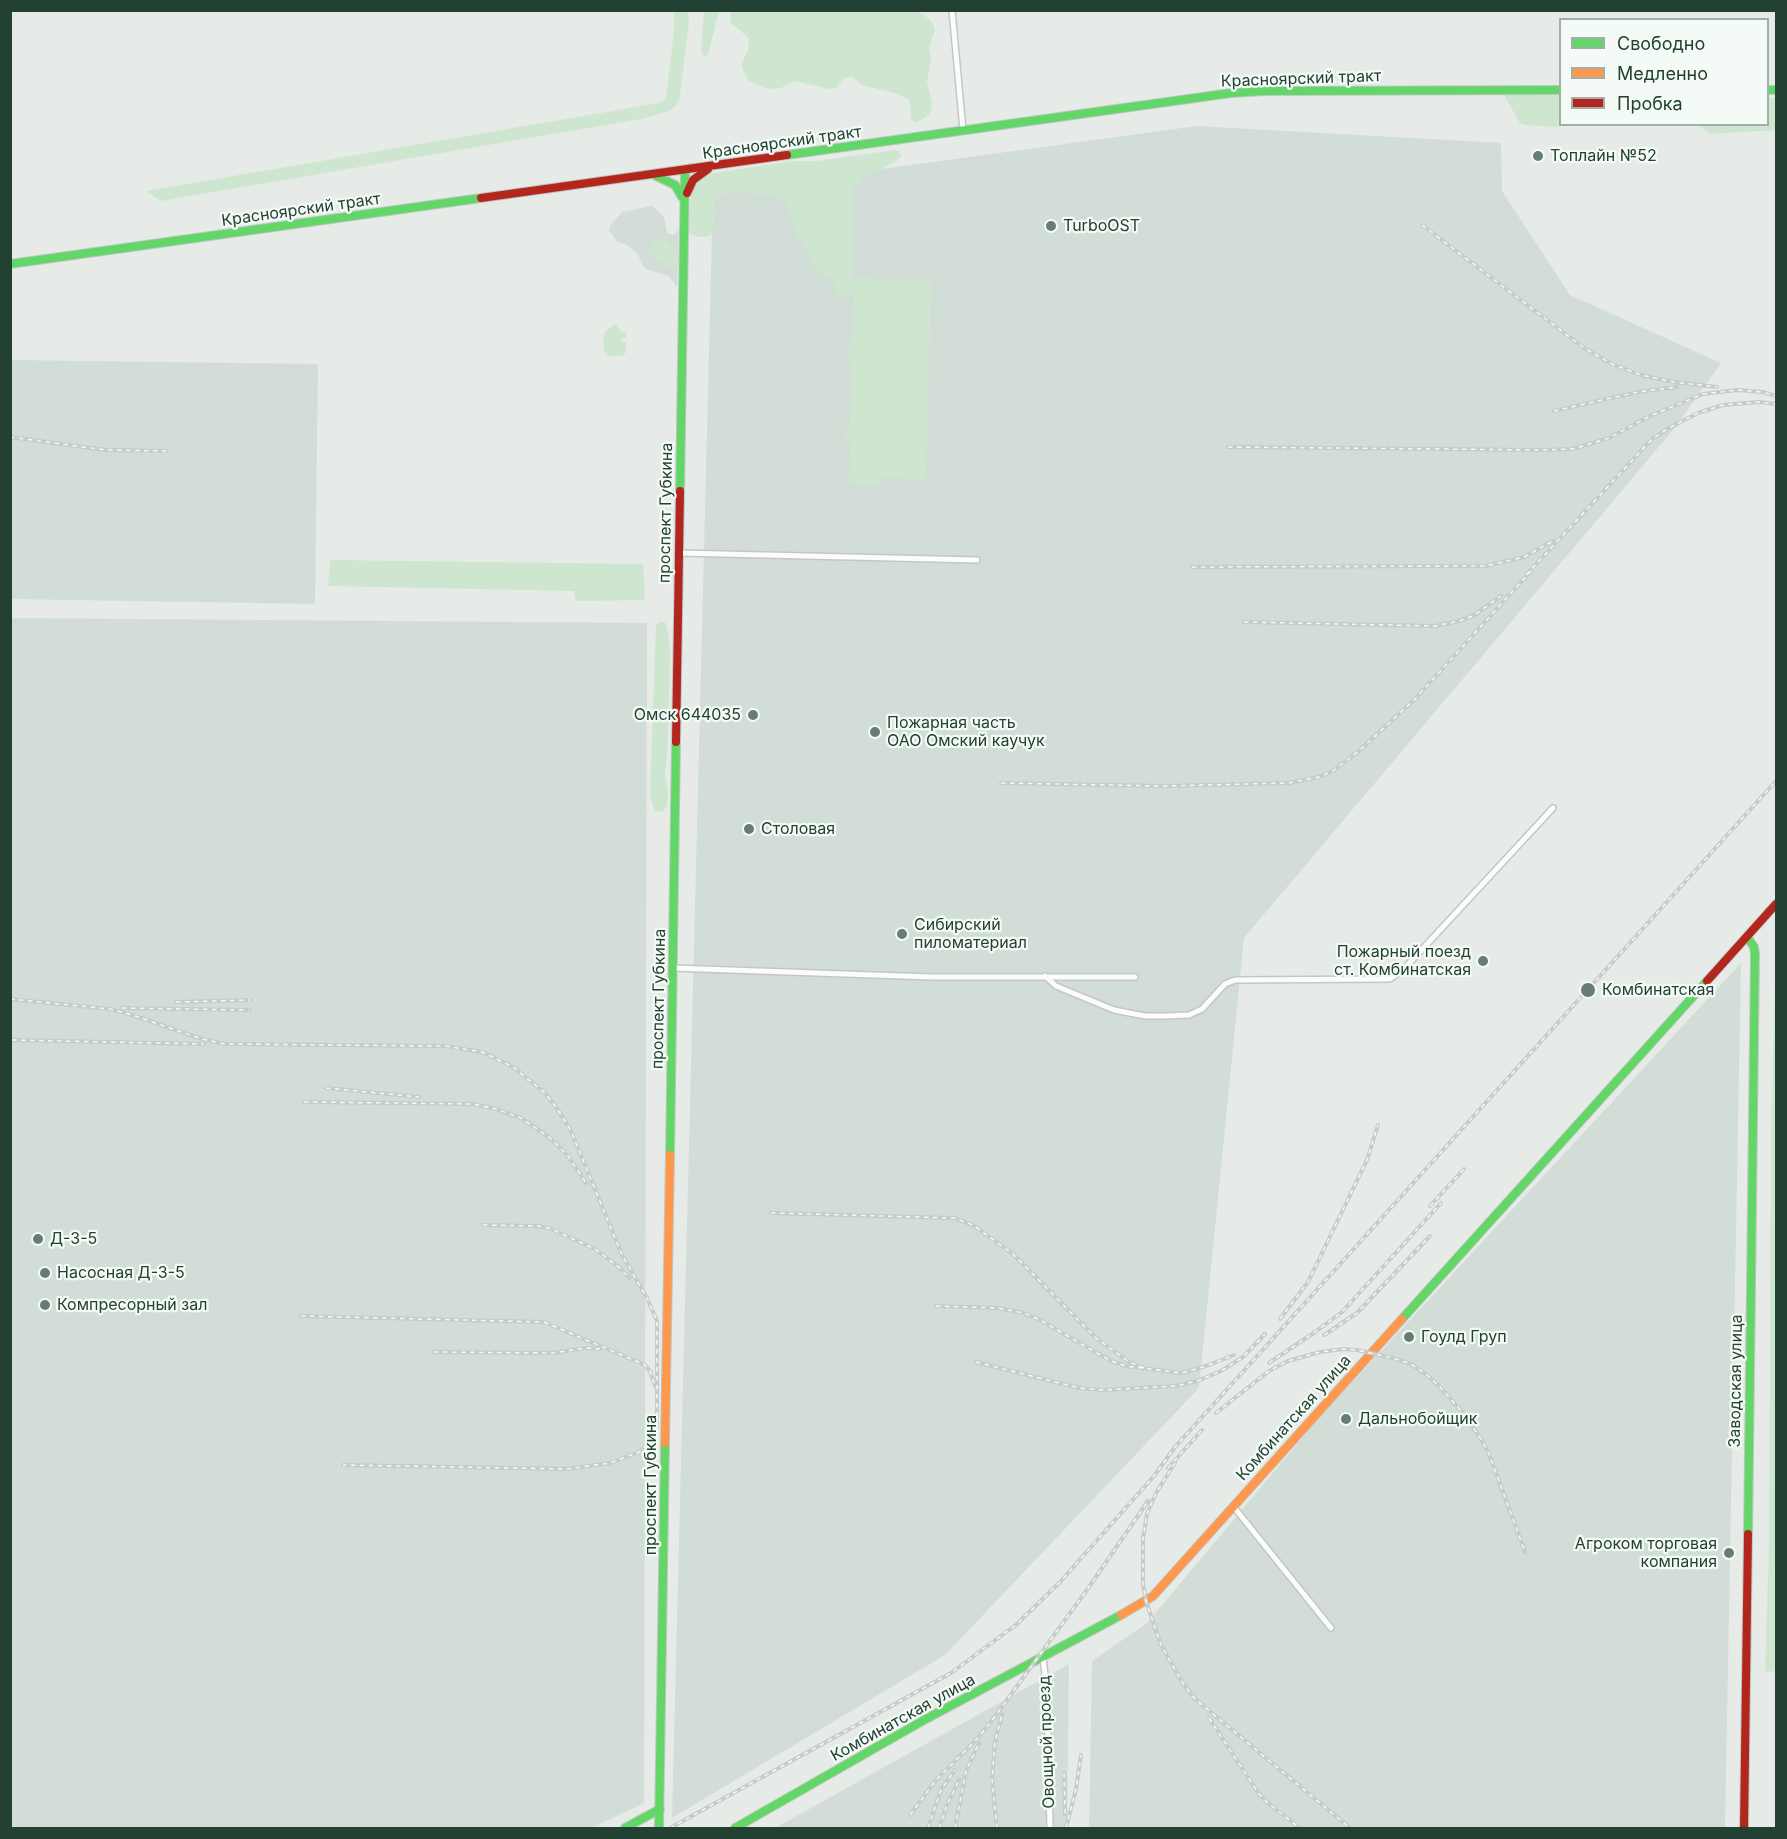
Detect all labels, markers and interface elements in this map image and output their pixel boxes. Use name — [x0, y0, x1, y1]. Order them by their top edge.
legend — [1559, 18, 1769, 126]
text: Свободно — [1617, 33, 1705, 54]
text: Медленно — [1617, 63, 1708, 84]
street label: Красноярский тракт — [1220, 67, 1382, 91]
text: Пробка — [1617, 93, 1683, 114]
street label: Красноярский тракт — [701, 122, 863, 164]
place label: Топлайн №52 — [1550, 146, 1657, 166]
marker: Топлайн №52 — [1531, 149, 1545, 163]
street label: Красноярский тракт — [220, 189, 382, 231]
place label: TurboOST — [1063, 216, 1140, 236]
marker: TurboOST — [1044, 219, 1058, 233]
street label: проспект Губкина — [655, 443, 677, 583]
place label: Омск 644035 — [634, 705, 741, 725]
marker: Омск 644035 — [746, 708, 760, 722]
place label: Пожарная часть ОАО Омский каучук — [887, 713, 1045, 751]
marker: Пожарная часть ОАО Омский каучук — [868, 725, 882, 739]
place label: Столовая — [761, 819, 835, 839]
marker: Столовая — [742, 822, 756, 836]
place label: Сибирский пиломатериал — [914, 915, 1027, 953]
marker: Сибирский пиломатериал — [895, 927, 909, 941]
street label: проспект Губкина — [648, 929, 670, 1069]
place label: Пожарный поезд ст. Комбинатская — [1334, 942, 1471, 980]
marker: Пожарный поезд ст. Комбинатская — [1476, 954, 1490, 968]
place label: Комбинатская — [1602, 980, 1714, 1000]
marker: Комбинатская — [1579, 981, 1597, 999]
place label: Д-3-5 — [50, 1229, 97, 1249]
marker: Д-3-5 — [31, 1232, 45, 1246]
place label: Насосная Д-3-5 — [57, 1263, 185, 1283]
marker: Насосная Д-3-5 — [38, 1266, 52, 1280]
place label: Компресорный зал — [57, 1295, 207, 1315]
marker: Компресорный зал — [38, 1298, 52, 1312]
street label: Заводская улица — [1725, 1314, 1747, 1448]
place label: Гоулд Груп — [1421, 1327, 1507, 1347]
marker: Гоулд Груп — [1402, 1330, 1416, 1344]
street label: Комбинатская улица — [1233, 1351, 1355, 1485]
place label: Дальнобойщик — [1358, 1409, 1477, 1429]
marker: Дальнобойщик — [1339, 1412, 1353, 1426]
street label: проспект Губкина — [641, 1415, 661, 1555]
place label: Агроком торговая компания — [1575, 1534, 1717, 1572]
marker: Агроком торговая компания — [1722, 1546, 1736, 1560]
street label: Комбинатская улица — [827, 1670, 979, 1766]
street label: Овощной проезд — [1035, 1675, 1059, 1809]

